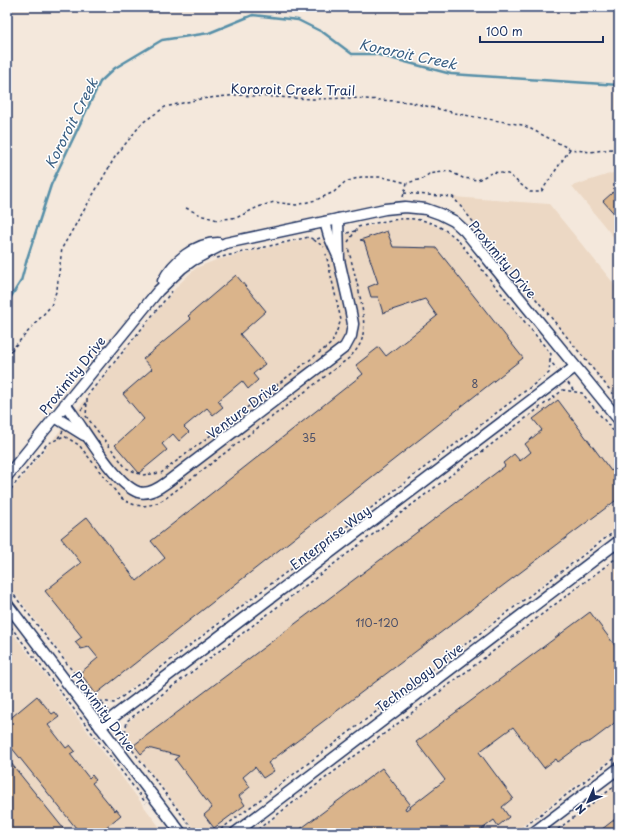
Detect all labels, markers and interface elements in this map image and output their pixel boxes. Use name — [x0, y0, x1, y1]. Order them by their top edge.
scale bar — [480, 18, 603, 44]
text: 100 m — [486, 22, 523, 40]
water label: Kororoit Creek — [357, 33, 460, 75]
water label: Kororoit Creek — [39, 73, 104, 172]
street label: Kororoit Creek Trail — [231, 78, 355, 100]
street label: Proximity Drive — [465, 216, 541, 302]
street label: Proximity Drive — [34, 332, 110, 418]
house number: 8 — [472, 375, 479, 392]
street label: Venture Drive — [203, 377, 281, 443]
house number: 35 — [302, 429, 316, 446]
street label: Enterprise Way — [286, 500, 374, 574]
house number: 110-120 — [355, 614, 399, 631]
street label: Technology Drive — [371, 638, 467, 716]
street label: Proximity Drive — [68, 667, 140, 755]
north arrow — [568, 782, 608, 822]
text: N — [571, 800, 590, 819]

